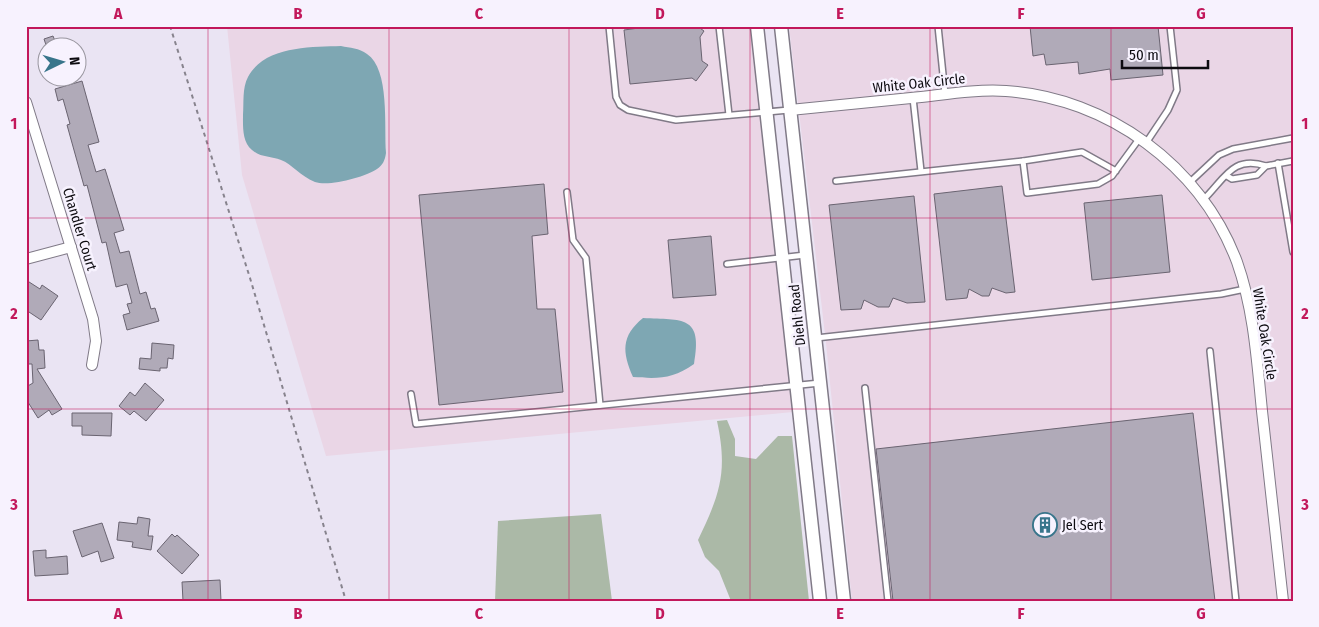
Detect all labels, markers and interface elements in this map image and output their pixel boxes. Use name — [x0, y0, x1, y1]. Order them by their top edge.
text: A — [113, 4, 123, 23]
text: B — [294, 4, 303, 23]
text: C — [475, 4, 484, 23]
text: D — [655, 4, 665, 23]
text: E — [836, 4, 844, 23]
text: F — [1017, 4, 1025, 23]
text: G — [1196, 4, 1206, 23]
north arrow — [38, 38, 88, 88]
scale bar — [1122, 38, 1208, 70]
text: 50 m — [1129, 46, 1159, 64]
text: N — [66, 56, 83, 66]
street label: White Oak Circle — [872, 70, 966, 97]
text: 1 — [11, 114, 17, 133]
text: 1 — [1302, 114, 1308, 133]
street label: Chandler Court — [59, 186, 100, 273]
street label: Diehl Road — [786, 283, 809, 347]
street label: White Oak Circle — [1249, 287, 1280, 381]
text: 2 — [9, 304, 18, 323]
text: 2 — [1300, 304, 1309, 323]
text: 3 — [9, 495, 18, 514]
text: 3 — [1300, 495, 1309, 514]
building icon: Jel Sert — [1032, 512, 1058, 538]
place label: Jel Sert — [1062, 517, 1103, 534]
text: A — [113, 604, 123, 623]
text: B — [294, 604, 303, 623]
text: C — [475, 604, 484, 623]
text: D — [655, 604, 665, 623]
text: E — [836, 604, 844, 623]
text: F — [1017, 604, 1025, 623]
text: G — [1196, 604, 1206, 623]

